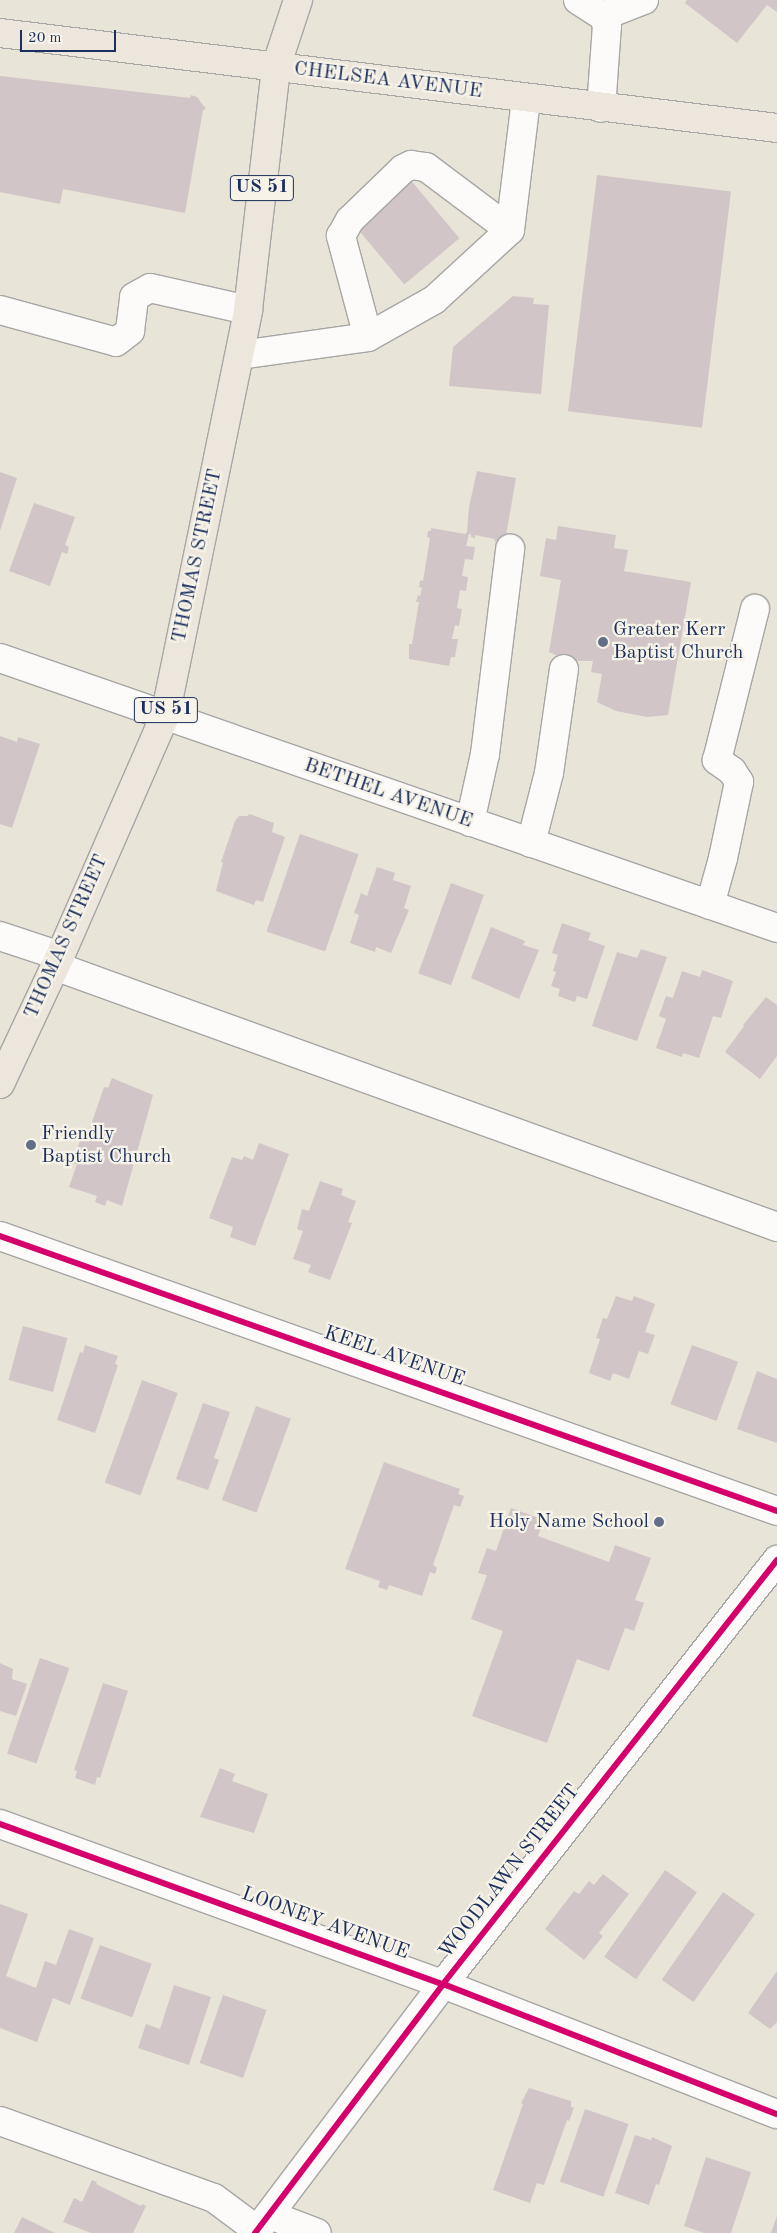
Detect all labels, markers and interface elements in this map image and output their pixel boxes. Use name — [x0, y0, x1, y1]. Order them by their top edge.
scale bar — [22, 20, 119, 52]
text: 20 m — [28, 31, 62, 46]
street label: CHELSEA AVENUE — [293, 58, 483, 104]
road number: US 51 — [230, 172, 294, 204]
street label: THOMAS STREET — [168, 467, 228, 645]
place label: Greater Kerr Baptist Church — [613, 618, 743, 665]
marker: Greater Kerr Baptist Church — [597, 636, 609, 648]
road number: US 51 — [134, 694, 198, 726]
street label: BETHEL AVENUE — [301, 754, 475, 834]
street label: THOMAS STREET — [20, 851, 114, 1023]
place label: Friendly Baptist Church — [41, 1122, 171, 1169]
marker: Friendly Baptist Church — [25, 1139, 37, 1151]
street label: KEEL AVENUE — [320, 1322, 468, 1392]
place label: Holy Name School — [489, 1510, 649, 1534]
marker: Holy Name School — [653, 1516, 665, 1528]
street label: WOODLAWN STREET — [435, 1780, 585, 1964]
street label: LOONEY AVENUE — [238, 1882, 412, 1966]

